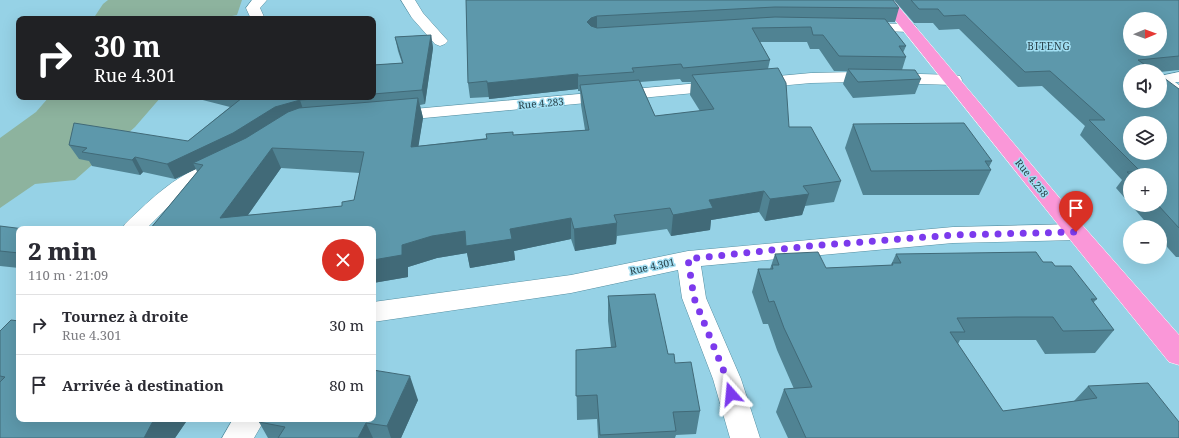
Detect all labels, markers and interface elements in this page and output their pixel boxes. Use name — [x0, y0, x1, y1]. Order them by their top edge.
north arrow — [1123, 12, 1167, 56]
map controls — [1123, 12, 1167, 264]
text: 30 m — [94, 27, 161, 65]
icon: right — [28, 32, 80, 84]
district label: BITENG — [1027, 39, 1071, 53]
text: Rue 4.301 — [94, 63, 176, 87]
button: sound — [1123, 64, 1167, 108]
street label: Rue 4.283 — [518, 94, 565, 112]
button: layers — [1123, 116, 1167, 160]
street label: Rue 4.258 — [1012, 156, 1052, 200]
button: + — [1123, 168, 1167, 212]
pin — [1059, 191, 1093, 232]
icon: arrive — [1065, 197, 1087, 219]
button: − — [1123, 220, 1167, 264]
text: 2 min — [28, 234, 97, 267]
button: close — [322, 239, 364, 281]
street label: Rue 4.301 — [628, 254, 676, 278]
text: 110 m · 21:09 — [28, 266, 108, 284]
text: Tournez à droite — [62, 306, 188, 326]
icon: right — [28, 314, 50, 336]
text: 30 m — [329, 315, 364, 335]
text: Rue 4.301 — [62, 326, 121, 344]
position arrow — [710, 373, 752, 415]
icon: arrive — [28, 374, 50, 396]
text: Arrivée à destination — [62, 375, 224, 395]
text: 80 m — [329, 375, 364, 395]

